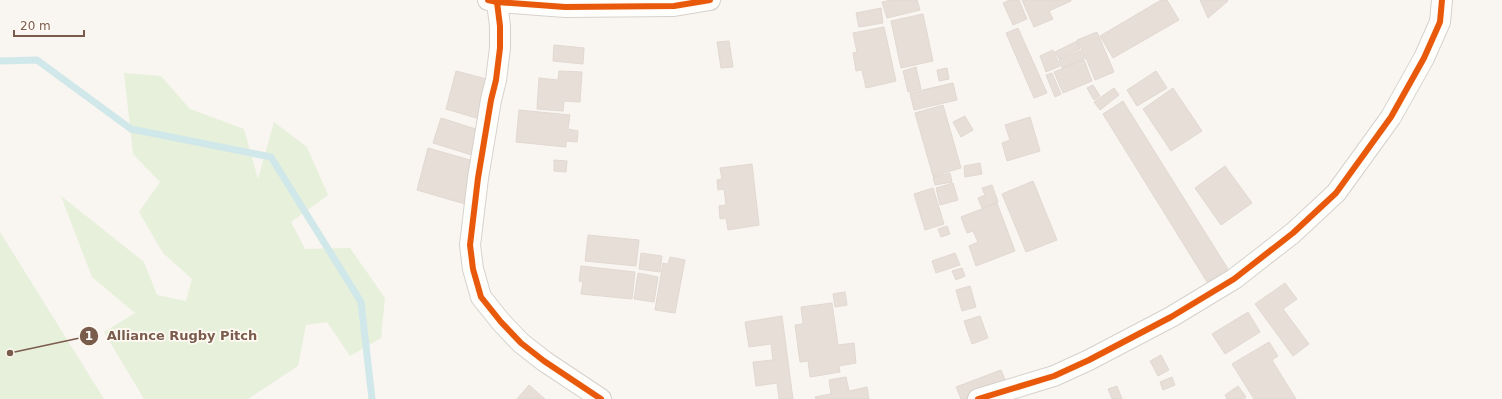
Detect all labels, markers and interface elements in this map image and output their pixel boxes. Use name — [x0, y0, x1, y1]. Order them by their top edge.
scale bar — [14, 12, 84, 38]
text: 20 m — [20, 19, 51, 33]
callout: Alliance Rugby Pitch — [79, 323, 266, 348]
text: Alliance Rugby Pitch — [107, 328, 257, 343]
text: 1 — [85, 329, 93, 343]

